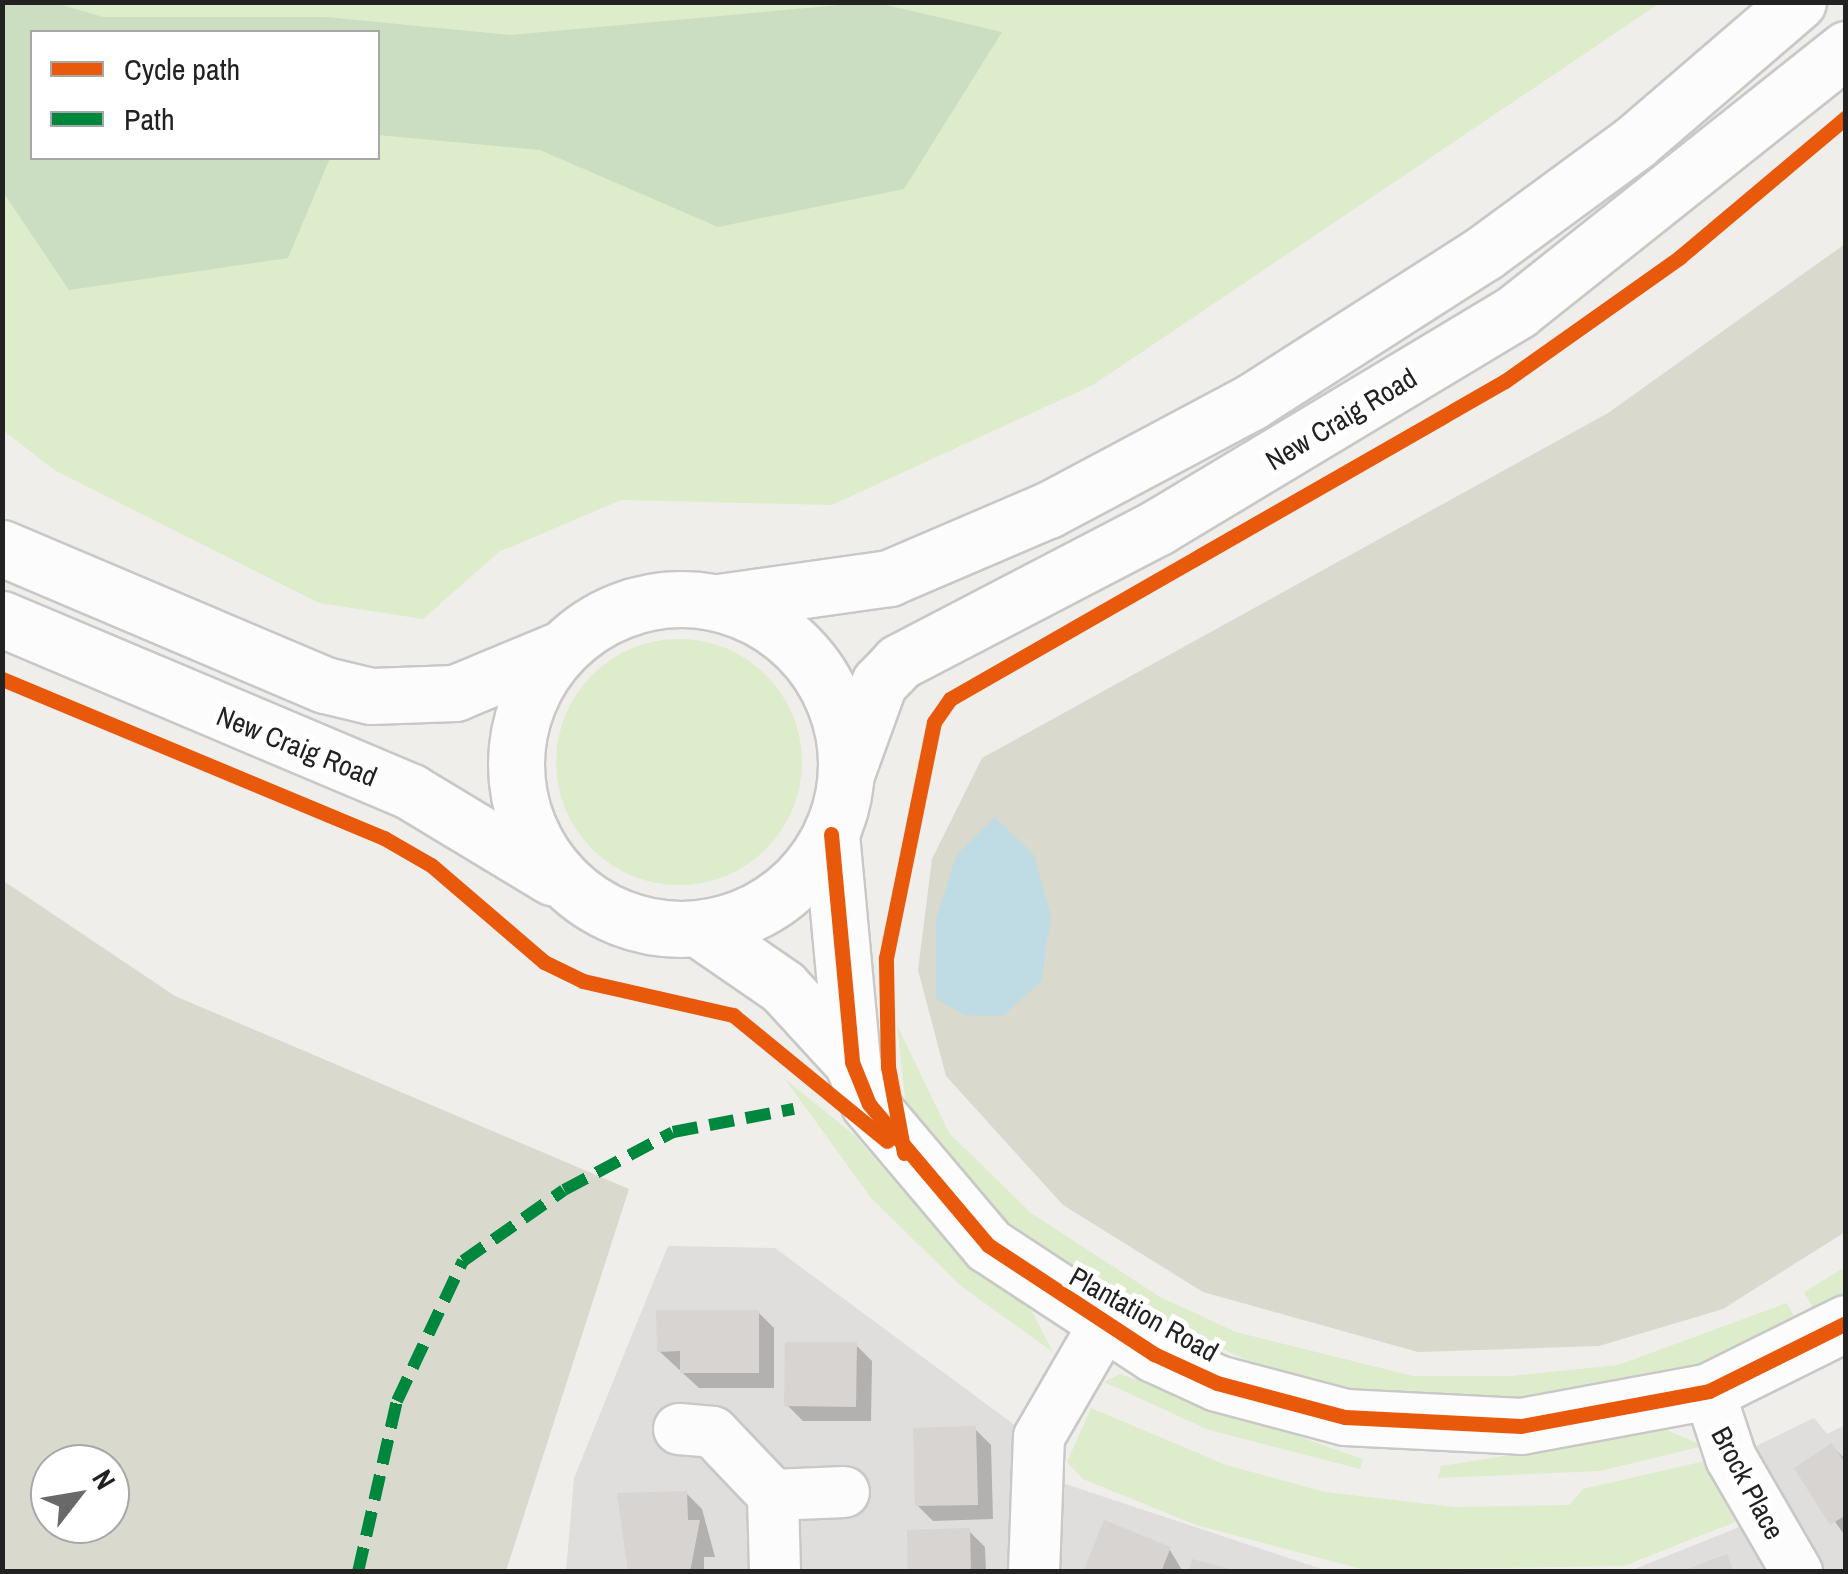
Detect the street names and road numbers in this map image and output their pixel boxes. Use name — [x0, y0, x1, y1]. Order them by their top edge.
street label: New Craig Road — [1260, 361, 1422, 477]
street label: New Craig Road — [212, 699, 382, 793]
street label: Plantation Road — [1064, 1259, 1224, 1369]
street label: Brock Place — [1704, 1421, 1792, 1545]

